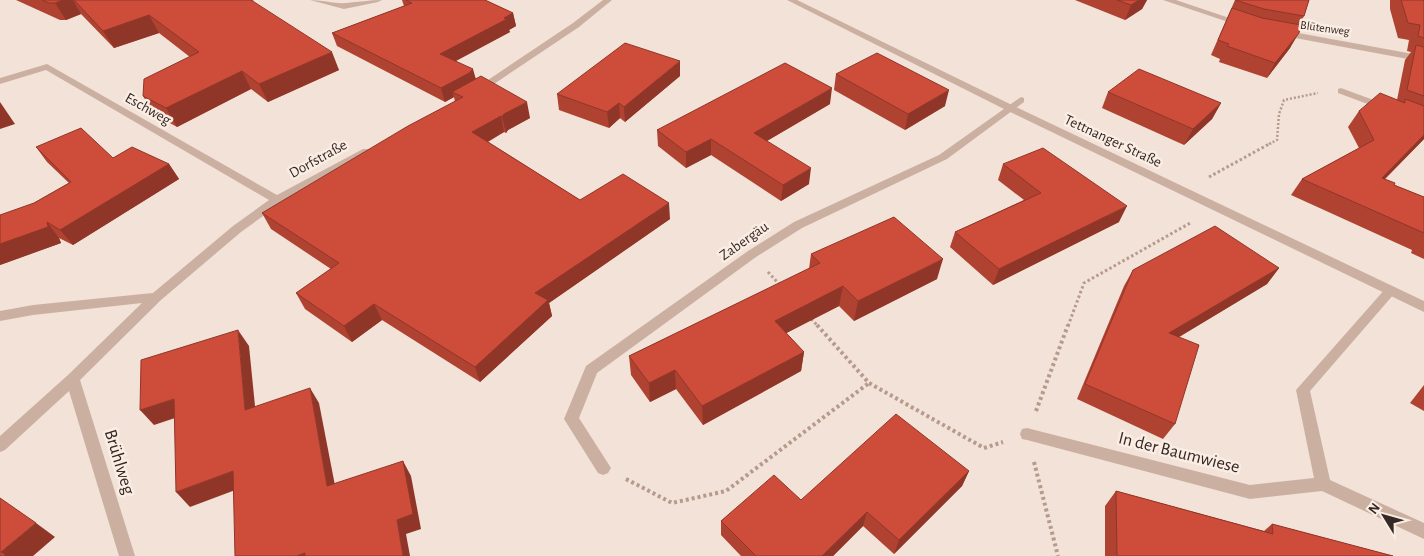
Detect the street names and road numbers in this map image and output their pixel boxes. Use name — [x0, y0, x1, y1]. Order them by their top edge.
street label: Blütenweg — [1299, 19, 1351, 37]
street label: Eschweg — [123, 90, 174, 128]
street label: Tettnanger Straße — [1062, 112, 1164, 170]
street label: Dorfstraße — [287, 137, 349, 181]
street label: Zabergäu — [717, 219, 772, 263]
street label: Brühlweg — [101, 427, 137, 497]
street label: In der Baumwiese — [1117, 429, 1241, 477]

